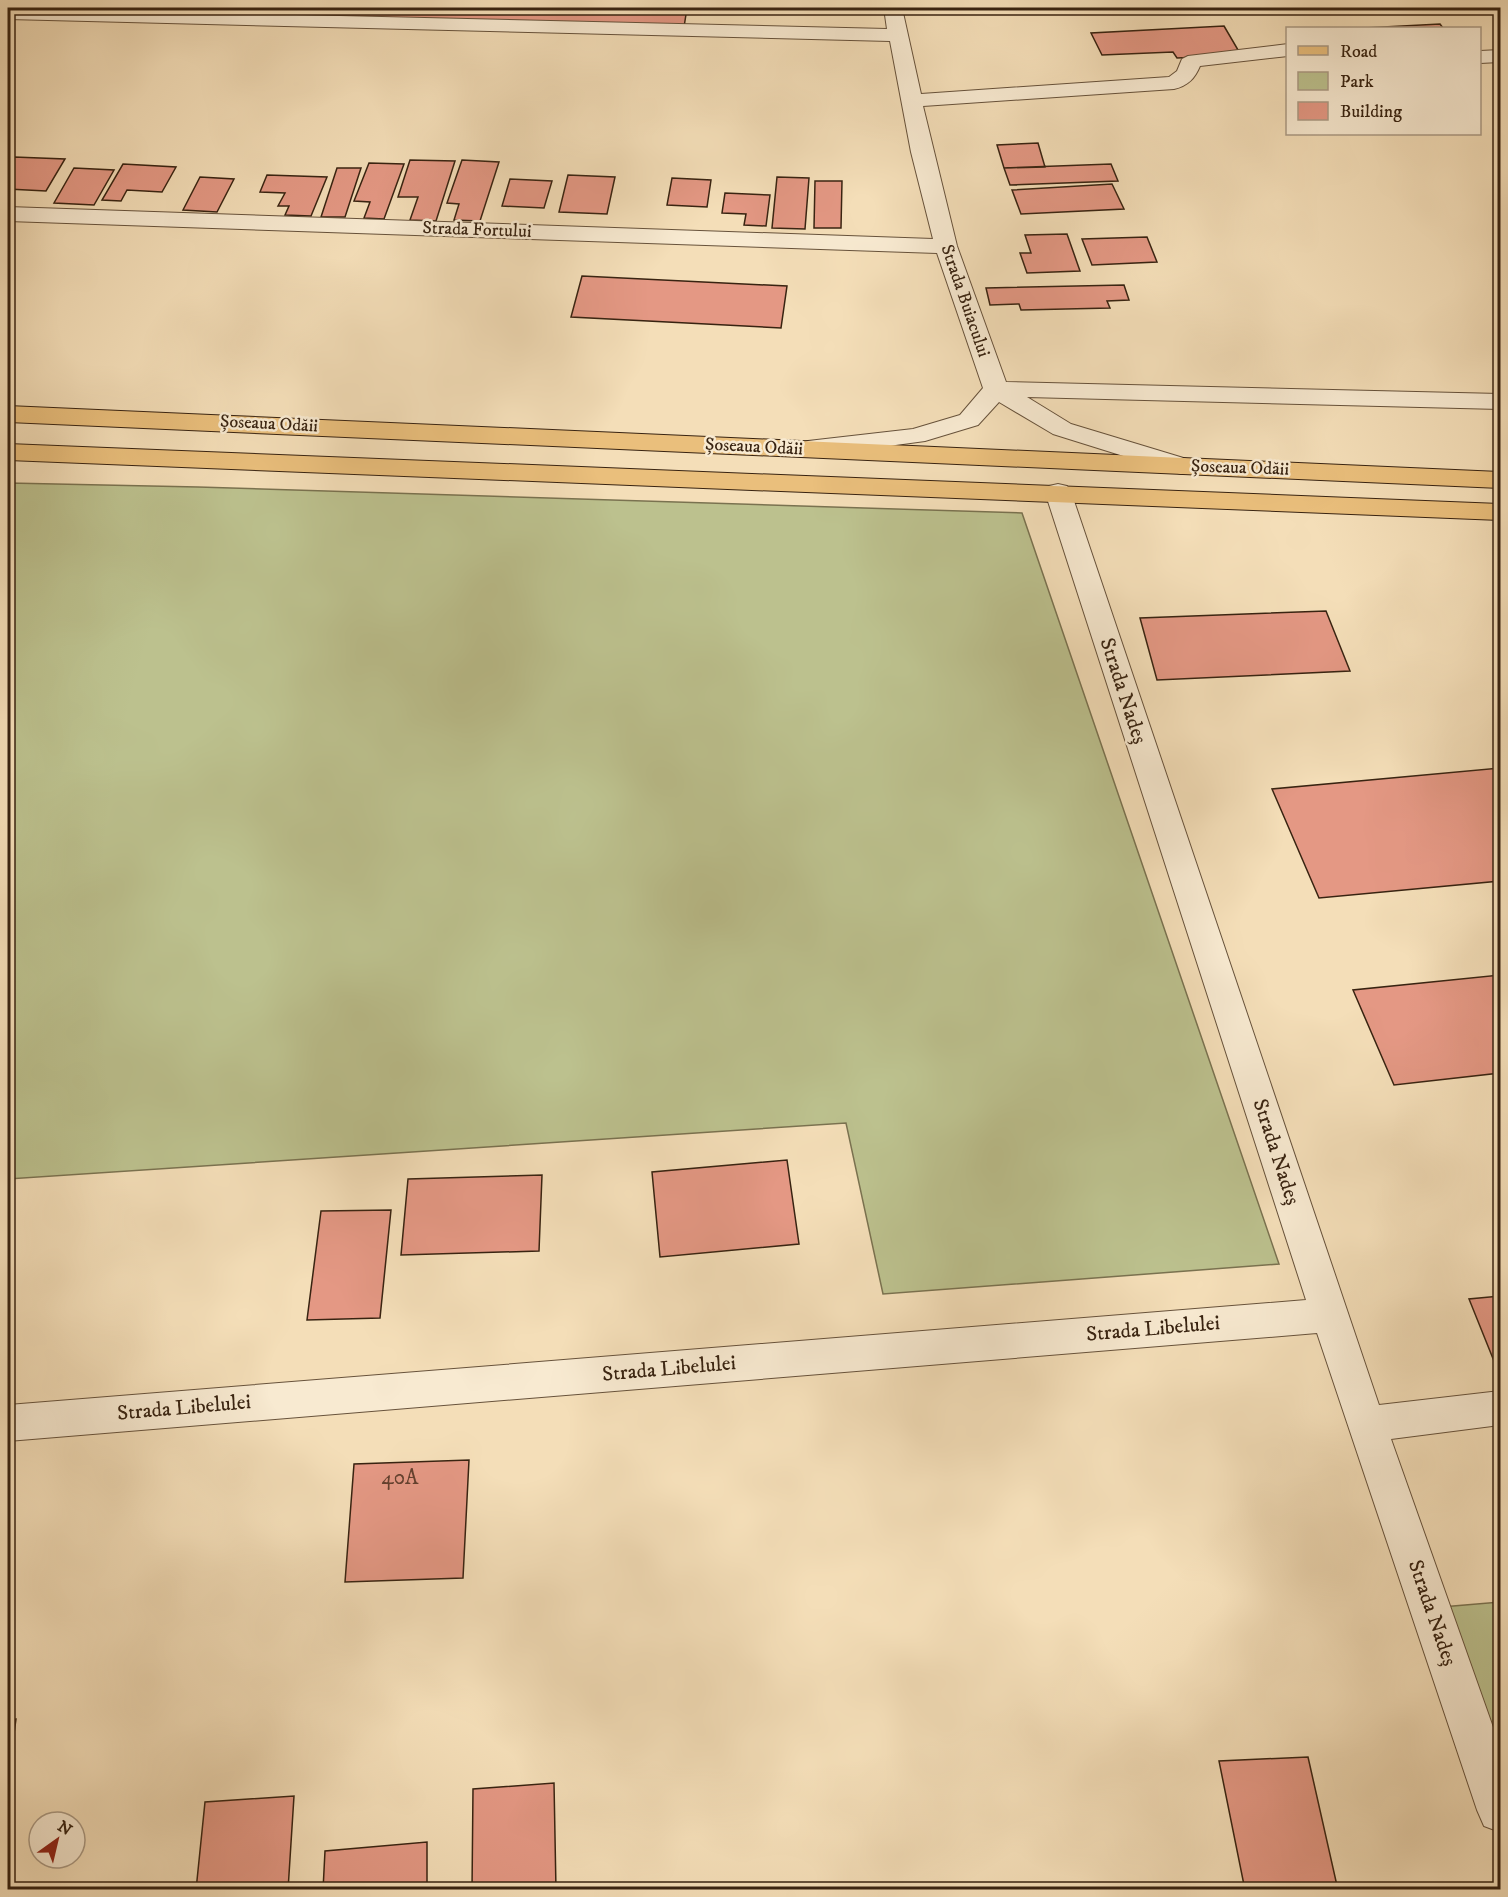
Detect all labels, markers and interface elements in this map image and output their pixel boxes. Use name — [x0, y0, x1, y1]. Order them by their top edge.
legend — [1286, 27, 1481, 135]
text: Road — [1340, 41, 1377, 63]
text: Park — [1340, 71, 1374, 93]
text: Building — [1340, 101, 1402, 123]
street label: Strada Fortului — [422, 217, 532, 243]
street label: Strada Buiacului — [935, 242, 995, 360]
street label: Șoseaua Odăii — [219, 410, 319, 438]
street label: Șoseaua Odăii — [704, 433, 804, 461]
street label: Șoseaua Odăii — [1191, 455, 1289, 481]
street label: Strada Nadeș — [1094, 635, 1152, 747]
street label: Strada Nadeș — [1247, 1096, 1305, 1208]
street label: Strada Libelulei — [1085, 1310, 1221, 1348]
street label: Strada Libelulei — [601, 1350, 737, 1388]
street label: Strada Libelulei — [116, 1389, 252, 1427]
house number: 40A — [382, 1465, 419, 1491]
street label: Strada Nadeș — [1402, 1557, 1462, 1669]
north arrow — [27, 1810, 87, 1870]
text: N — [54, 1816, 76, 1840]

